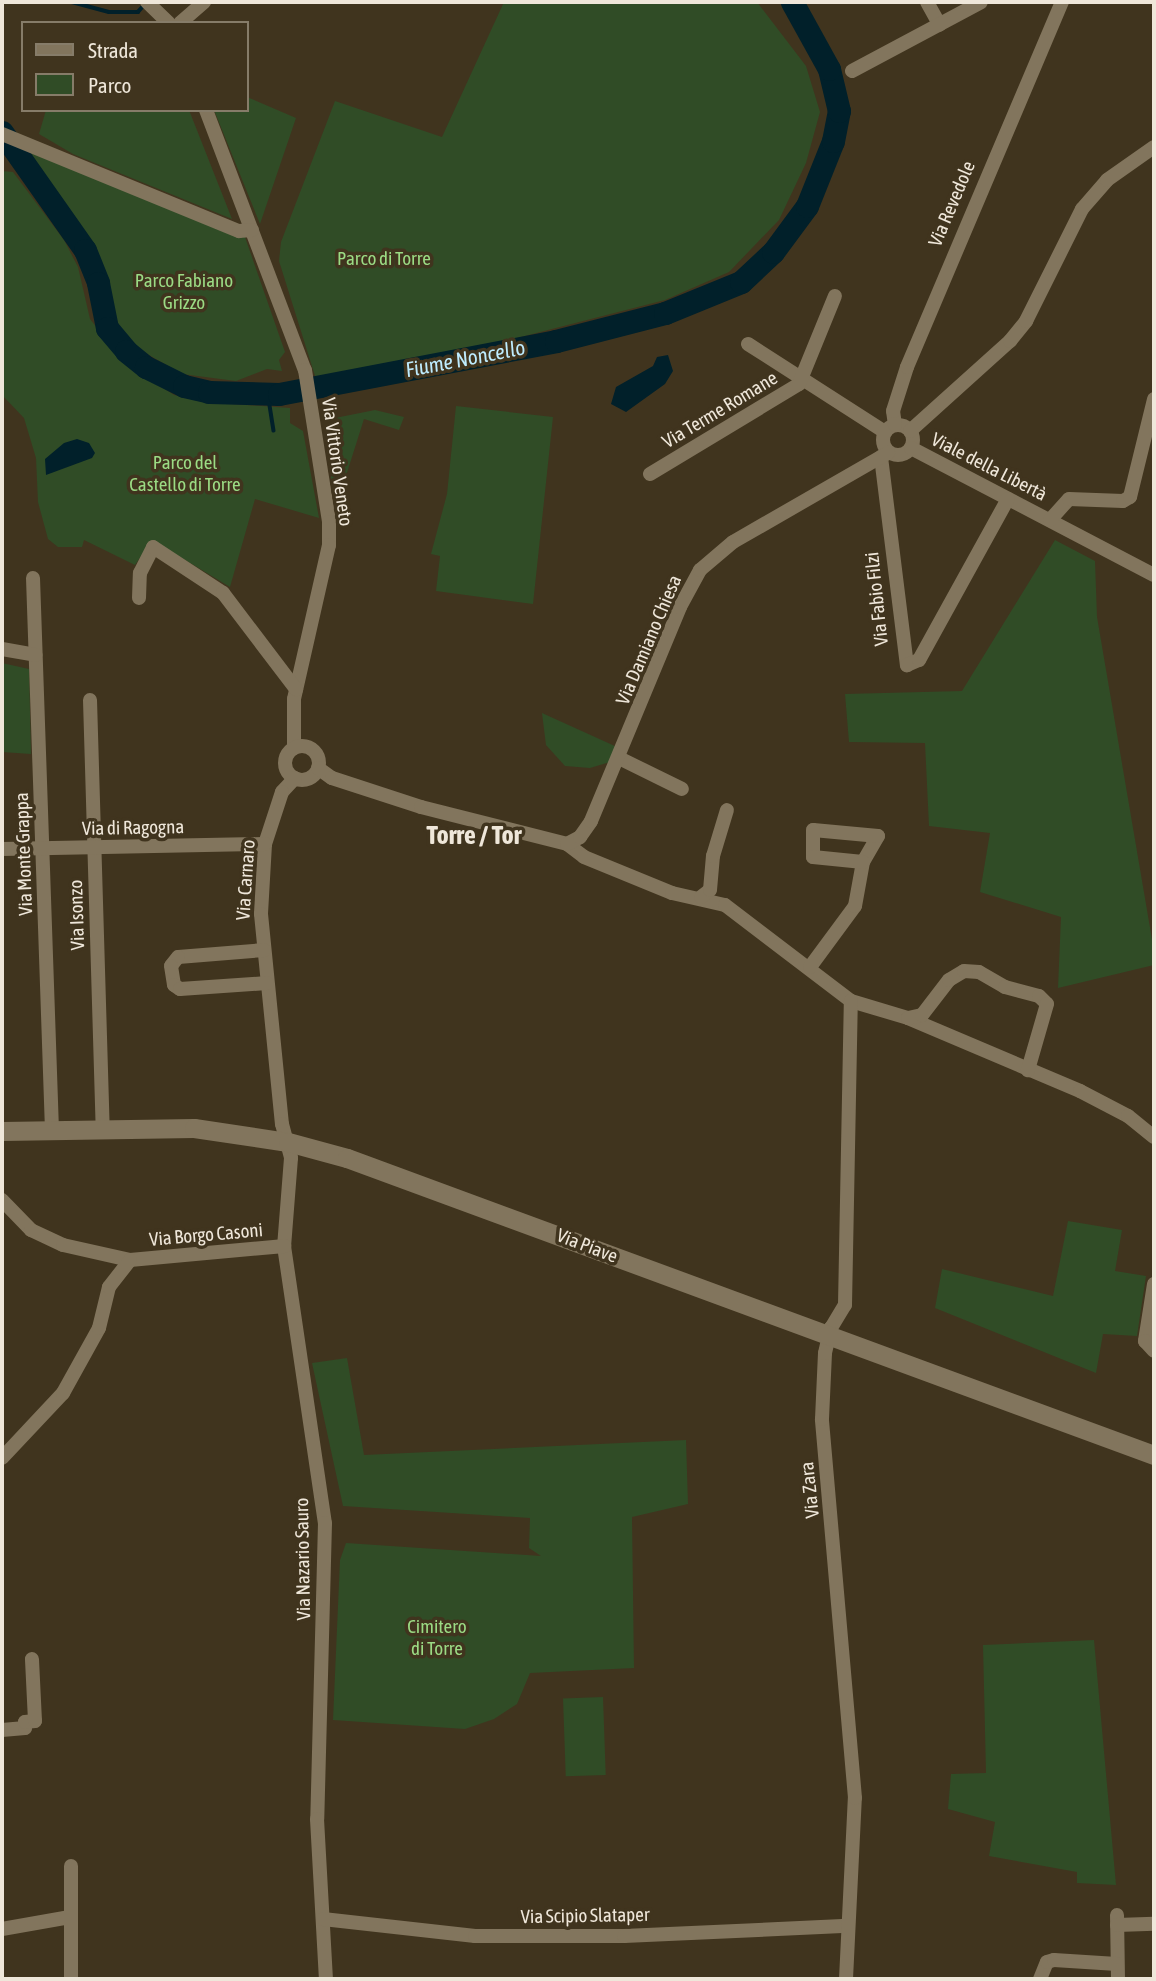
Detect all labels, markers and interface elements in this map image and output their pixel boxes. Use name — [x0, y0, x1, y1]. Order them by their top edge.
legend — [21, 21, 248, 112]
text: Strada — [88, 38, 138, 62]
text: Parco — [88, 73, 131, 97]
street label: Via Revedole — [924, 158, 980, 250]
park label: Parco di Torre — [337, 248, 431, 270]
park label: Parco Fabiano Grizzo — [135, 270, 233, 314]
water label: Fiume Noncello — [403, 334, 527, 382]
street label: Via Terme Romane — [658, 367, 782, 453]
street label: Via Vittorio Veneto — [317, 396, 357, 528]
street label: Viale della Libertà — [927, 428, 1051, 506]
park label: Parco del Castello di Torre — [129, 452, 241, 496]
street label: Via Fabio Filzi — [861, 551, 893, 647]
street label: Via Damiano Chiesa — [611, 572, 687, 708]
street label: Via Monte Grappa — [10, 792, 38, 916]
street label: Via di Ragogna — [82, 816, 184, 840]
district label: Torre / Tor — [427, 820, 521, 852]
street label: Via Carnaro — [232, 839, 260, 921]
street label: Via Isonzo — [64, 879, 90, 951]
street label: Via Borgo Casoni — [148, 1219, 264, 1251]
street label: Via Piave — [553, 1224, 621, 1268]
street label: Via Zara — [796, 1461, 824, 1519]
street label: Via Nazario Sauro — [291, 1497, 315, 1621]
park label: Cimitero di Torre — [407, 1616, 467, 1660]
street label: Via Scipio Slataper — [520, 1903, 650, 1929]

